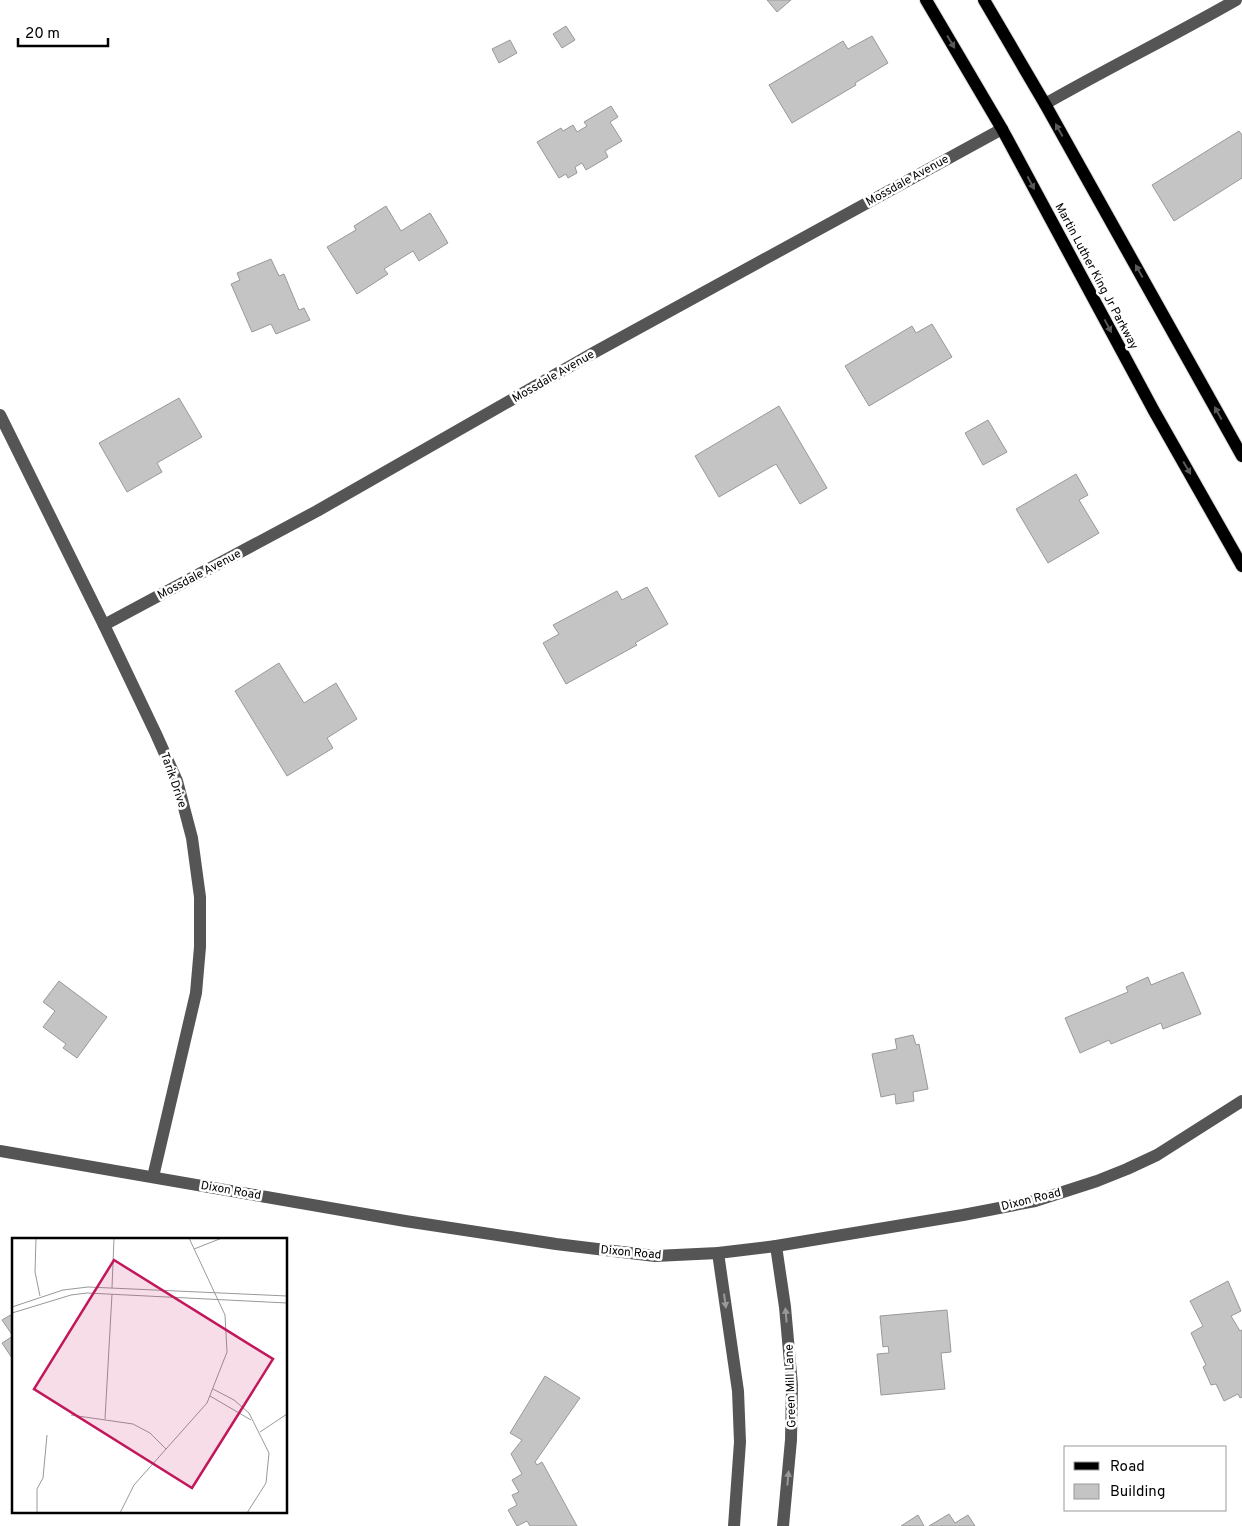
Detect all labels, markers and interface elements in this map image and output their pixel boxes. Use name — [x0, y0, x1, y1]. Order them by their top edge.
scale bar — [18, 15, 108, 47]
text: 20 m — [25, 25, 60, 44]
one-way arrow — [946, 35, 955, 49]
one-way arrow — [1055, 122, 1063, 137]
street label: Mossdale Avenue — [863, 151, 952, 210]
one-way arrow — [1027, 176, 1035, 190]
street label: Martin Luther King Jr Parkway — [1051, 201, 1142, 352]
one-way arrow — [1134, 265, 1143, 278]
one-way arrow — [1104, 319, 1113, 333]
street label: Mossdale Avenue — [509, 347, 598, 407]
one-way arrow — [1214, 406, 1222, 420]
one-way arrow — [1183, 461, 1191, 476]
street label: Mossdale Avenue — [155, 546, 244, 604]
street label: Tarik Drive — [156, 750, 190, 810]
street label: Dixon Road — [199, 1178, 262, 1204]
street label: Dixon Road — [1000, 1185, 1063, 1215]
inset map — [12, 1238, 288, 1514]
street label: Dixon Road — [600, 1242, 662, 1264]
one-way arrow — [721, 1294, 729, 1310]
one-way arrow — [782, 1307, 790, 1323]
street label: Green Mill Lane — [782, 1344, 800, 1428]
legend — [1064, 1446, 1227, 1511]
text: Road — [1110, 1458, 1145, 1477]
one-way arrow — [784, 1469, 792, 1485]
text: Building — [1110, 1483, 1165, 1502]

